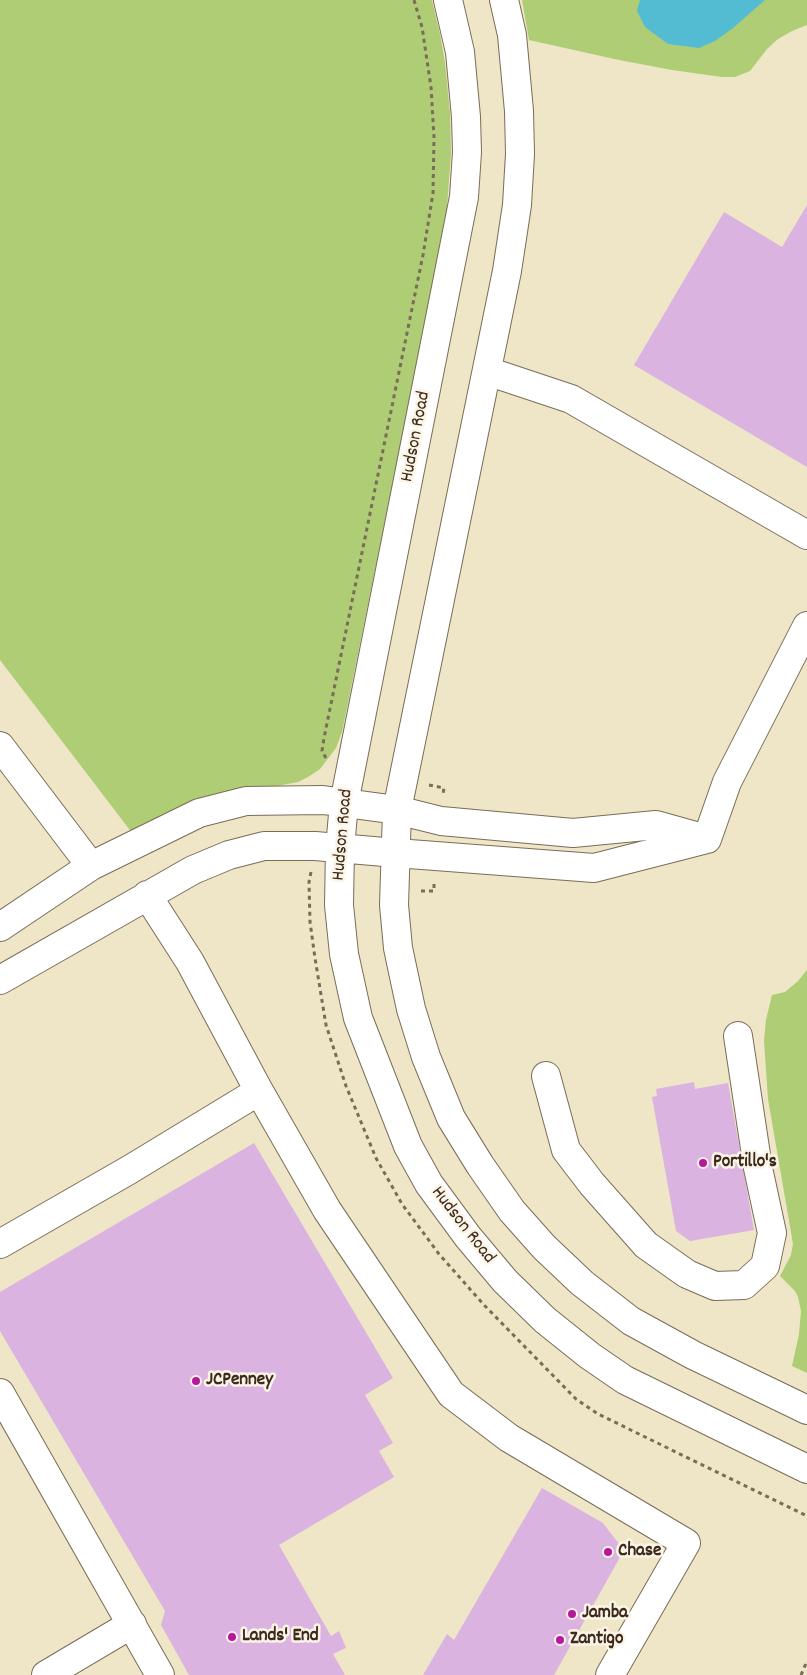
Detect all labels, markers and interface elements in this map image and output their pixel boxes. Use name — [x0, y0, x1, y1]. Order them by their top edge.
street label: Hudson Road — [397, 390, 437, 484]
street label: Hudson Road — [329, 788, 359, 882]
place label: Portillo's — [713, 1152, 777, 1174]
marker: Portillo's — [697, 1157, 709, 1169]
street label: Hudson Road — [425, 1183, 499, 1269]
place label: JCPenney — [206, 1370, 273, 1392]
marker: JCPenney — [190, 1375, 202, 1387]
place label: Chase — [618, 1541, 661, 1563]
marker: Chase — [602, 1546, 614, 1558]
place label: Jamba — [582, 1603, 628, 1625]
marker: Jamba — [566, 1608, 578, 1620]
place label: Lands' End — [242, 1626, 319, 1648]
place label: Zantigo — [570, 1629, 623, 1651]
marker: Lands' End — [226, 1631, 238, 1643]
marker: Zantigo — [554, 1634, 566, 1646]

